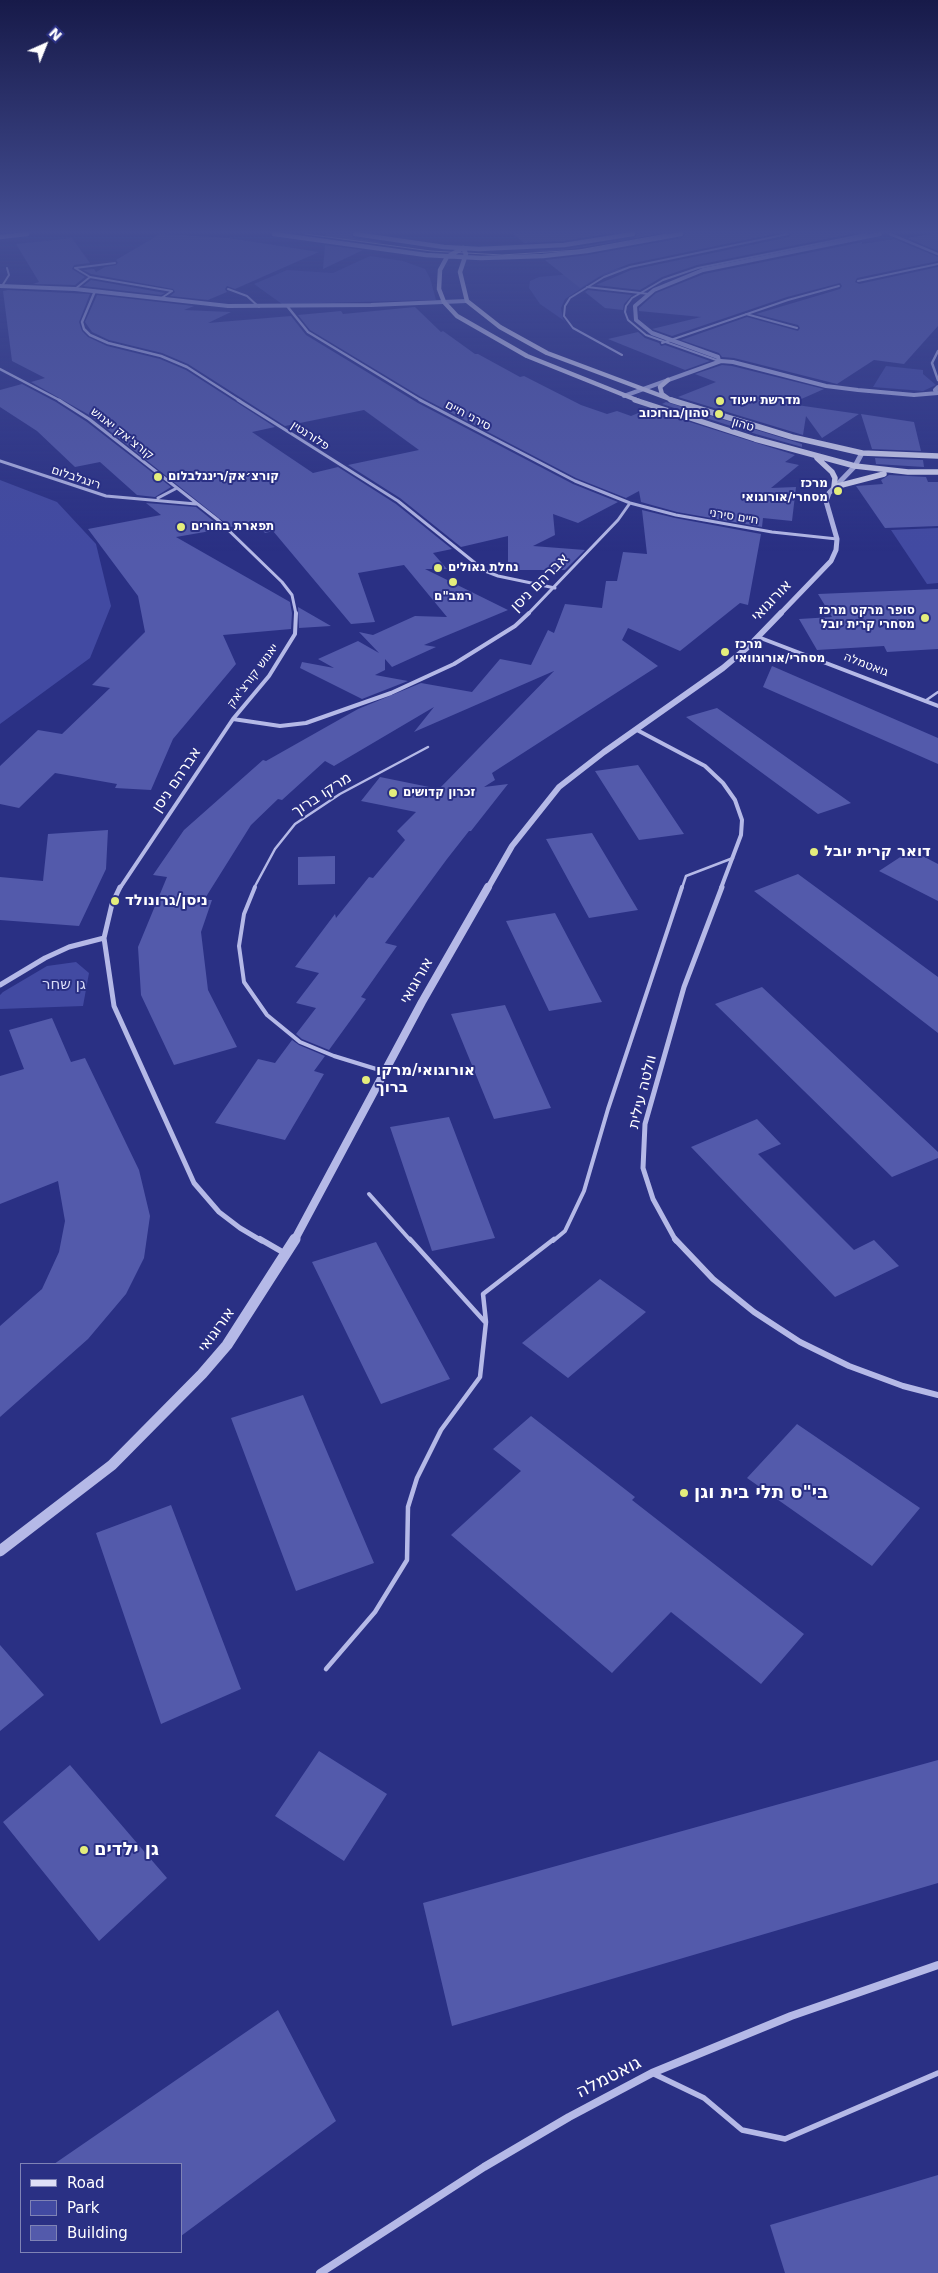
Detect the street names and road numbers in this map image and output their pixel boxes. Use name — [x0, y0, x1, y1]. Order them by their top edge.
street label: סירני חיים — [443, 398, 493, 434]
street label: קורצ'אק יאנוש — [87, 405, 157, 463]
street label: טהון — [730, 415, 756, 435]
street label: פלורנטין — [288, 418, 332, 454]
street label: רינגלבלום — [50, 463, 102, 493]
street label: חיים סירני — [708, 506, 760, 528]
street label: אברהם ניסן — [507, 550, 573, 616]
street label: אורוגואי — [748, 577, 796, 625]
street label: יאנוש קורצ'אק — [224, 641, 282, 711]
street label: גואטמלה — [842, 650, 890, 680]
street label: אברהם ניסן — [149, 744, 205, 816]
street label: מרקו ברוך — [289, 769, 355, 821]
street label: אורוגואי — [397, 955, 437, 1007]
street label: וולטה עילית — [625, 1053, 661, 1131]
street label: אורוגואי — [195, 1304, 239, 1356]
street label: גואטמלה — [573, 2052, 645, 2104]

